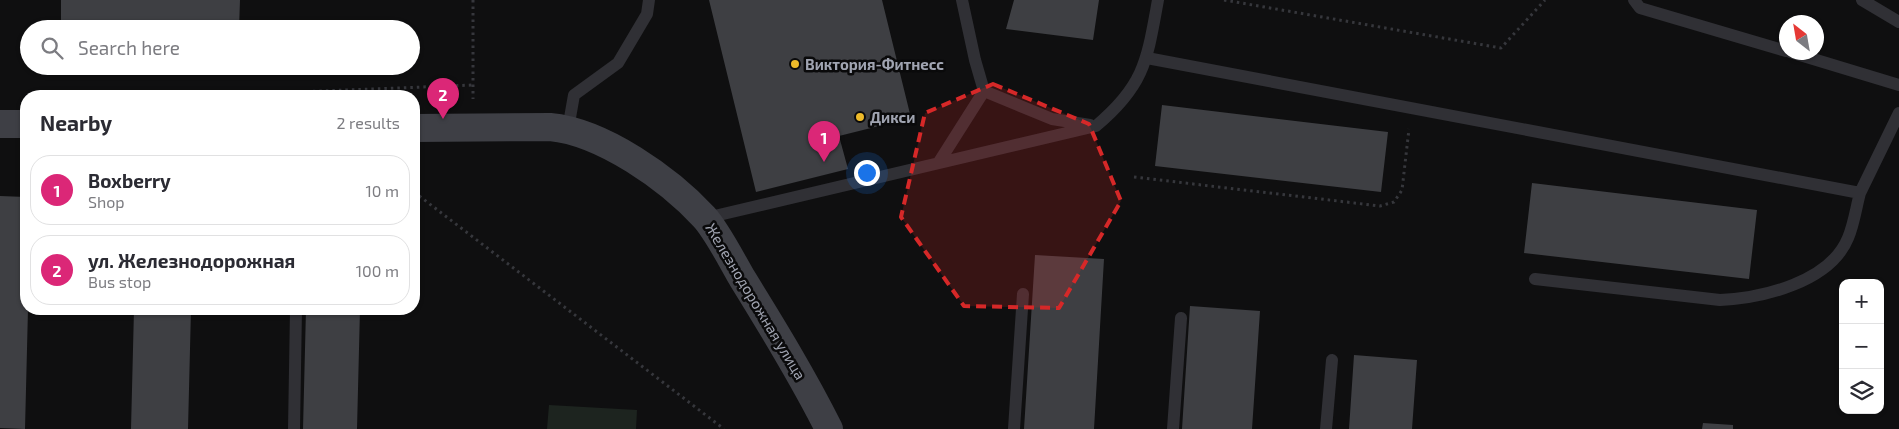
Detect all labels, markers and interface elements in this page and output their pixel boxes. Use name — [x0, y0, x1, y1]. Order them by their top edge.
north arrow — [1779, 15, 1824, 60]
search box — [20, 20, 420, 75]
icon: search — [38, 34, 66, 62]
text: Search here — [78, 36, 180, 59]
place label: Виктория-Фитнесс — [805, 55, 944, 73]
marker: Виктория-Фитнесс — [789, 58, 801, 70]
pin: 2 — [427, 78, 459, 119]
place label: Дикси — [870, 108, 915, 126]
text: Nearby — [40, 110, 112, 135]
marker: Дикси — [854, 111, 866, 123]
text: 2 results — [337, 113, 400, 132]
pin: 1 — [808, 121, 840, 162]
your location — [854, 160, 880, 186]
text: Boxberry — [88, 169, 171, 192]
text: 1 — [54, 181, 60, 200]
text: 10 m — [365, 181, 399, 200]
text: Shop — [88, 192, 125, 211]
street label: Железнодорожная улица — [701, 219, 810, 383]
text: ул. Железнодорожная — [88, 249, 295, 272]
text: 2 — [52, 261, 62, 280]
text: 100 m — [356, 261, 399, 280]
text: Bus stop — [88, 272, 151, 291]
map controls — [1839, 279, 1884, 414]
button: + — [1839, 279, 1884, 324]
button: − — [1839, 324, 1884, 369]
button: layers — [1839, 369, 1884, 414]

